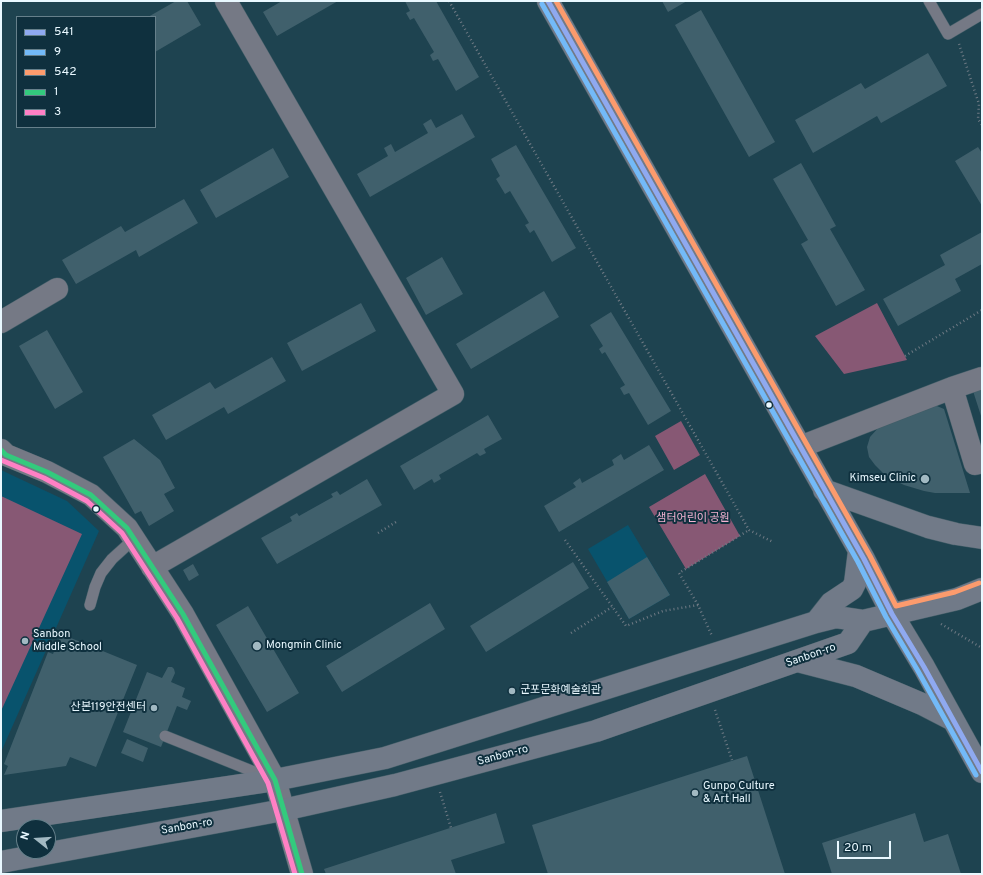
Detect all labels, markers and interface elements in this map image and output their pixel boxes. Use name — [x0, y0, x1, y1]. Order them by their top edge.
legend — [16, 16, 156, 128]
text: 541 — [54, 24, 74, 40]
text: 9 — [54, 44, 61, 60]
text: 542 — [54, 64, 77, 80]
text: 1 — [54, 84, 58, 100]
text: 3 — [54, 104, 61, 120]
unlabelled marker — [764, 400, 774, 410]
place label: Kimseu Clinic — [850, 472, 916, 486]
marker: Kimseu Clinic — [919, 473, 931, 485]
unlabelled marker — [91, 504, 101, 514]
park label: 샘터어린이 공원 — [656, 512, 730, 526]
place label: Sanbon Middle School — [33, 628, 102, 654]
marker: Sanbon Middle School — [20, 636, 30, 646]
place label: Mongmin Clinic — [266, 639, 342, 653]
marker: Mongmin Clinic — [251, 640, 263, 652]
street label: Sanbon-ro — [784, 641, 838, 671]
place label: 군포문화예술회관 — [520, 684, 601, 698]
marker: 군포문화예술회관 — [507, 686, 517, 696]
place label: 산본119안전센터 — [71, 701, 146, 715]
marker: 산본119안전센터 — [149, 703, 159, 713]
street label: Sanbon-ro — [476, 743, 530, 769]
place label: Gunpo Culture & Art Hall — [703, 780, 775, 806]
marker: Gunpo Culture & Art Hall — [690, 788, 700, 798]
street label: Sanbon-ro — [160, 816, 214, 838]
north arrow — [16, 819, 56, 859]
text: N — [18, 830, 33, 842]
scale bar — [839, 833, 893, 859]
text: 20 m — [844, 840, 872, 856]

